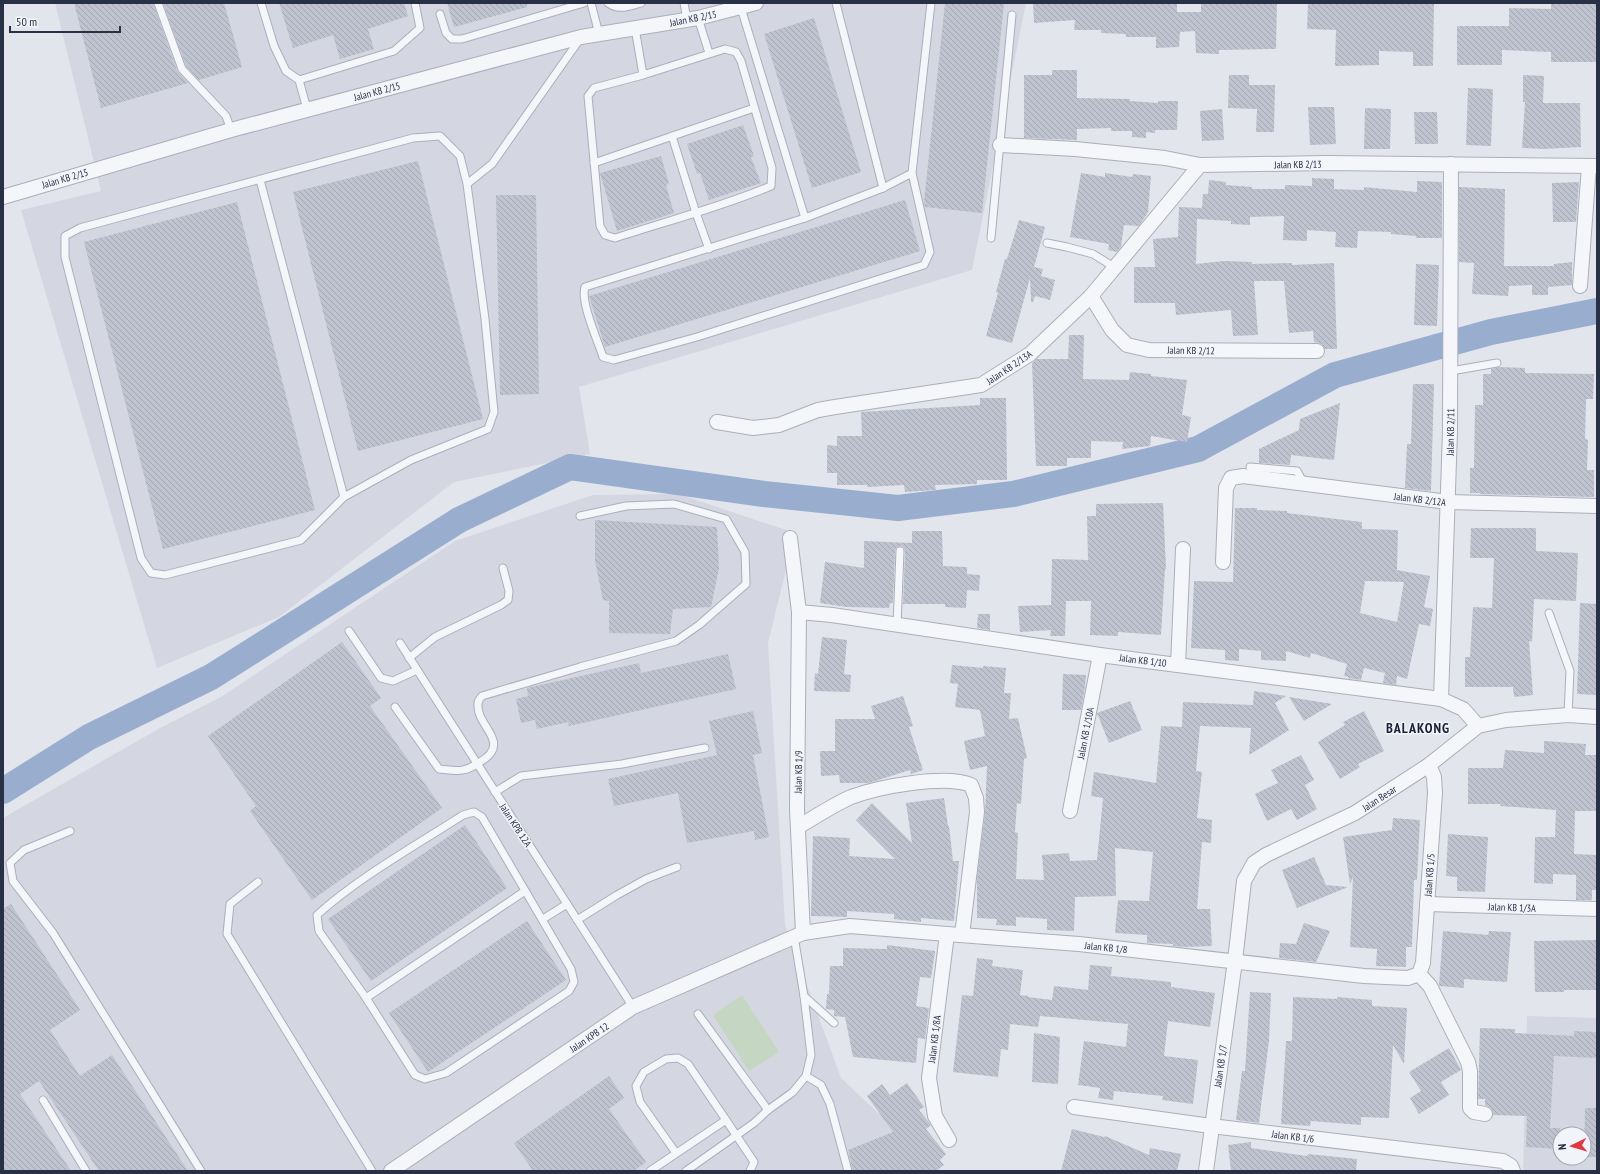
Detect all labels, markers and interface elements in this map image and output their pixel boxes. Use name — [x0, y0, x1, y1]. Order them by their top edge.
scale bar — [10, 8, 120, 34]
street label: Jalan KB 2/15 — [668, 8, 718, 30]
text: 50 m — [16, 14, 37, 29]
street label: Jalan KB 2/15 — [352, 79, 402, 104]
street label: Jalan KB 2/13 — [1273, 158, 1322, 171]
street label: Jalan KB 2/15 — [40, 166, 90, 192]
street label: Jalan KB 2/12 — [1166, 344, 1215, 357]
street label: Jalan KB 2/13A — [983, 347, 1035, 388]
street label: Jalan KB 2/11 — [1444, 408, 1457, 457]
street label: Jalan KB 2/12A — [1392, 490, 1447, 509]
street label: Jalan KB 1/10 — [1118, 651, 1168, 670]
street label: Jalan KB 1/10A — [1074, 706, 1097, 761]
district label: BALAKONG — [1386, 719, 1450, 737]
street label: Jalan KB 1/9 — [792, 750, 805, 795]
street label: Jalan Besar — [1359, 782, 1399, 815]
street label: Jalan KPB 12A — [496, 800, 535, 850]
street label: Jalan KB 1/5 — [1421, 853, 1437, 898]
street label: Jalan KB 1/3A — [1487, 900, 1536, 915]
street label: Jalan KB 1/8 — [1083, 939, 1128, 956]
street label: Jalan KB 1/8A — [925, 1014, 944, 1065]
street label: Jalan KPB 12 — [566, 1020, 611, 1056]
street label: Jalan KB 1/7 — [1211, 1044, 1230, 1089]
north arrow — [1552, 1126, 1592, 1166]
street label: Jalan KB 1/6 — [1270, 1127, 1316, 1146]
text: N — [1555, 1143, 1569, 1150]

